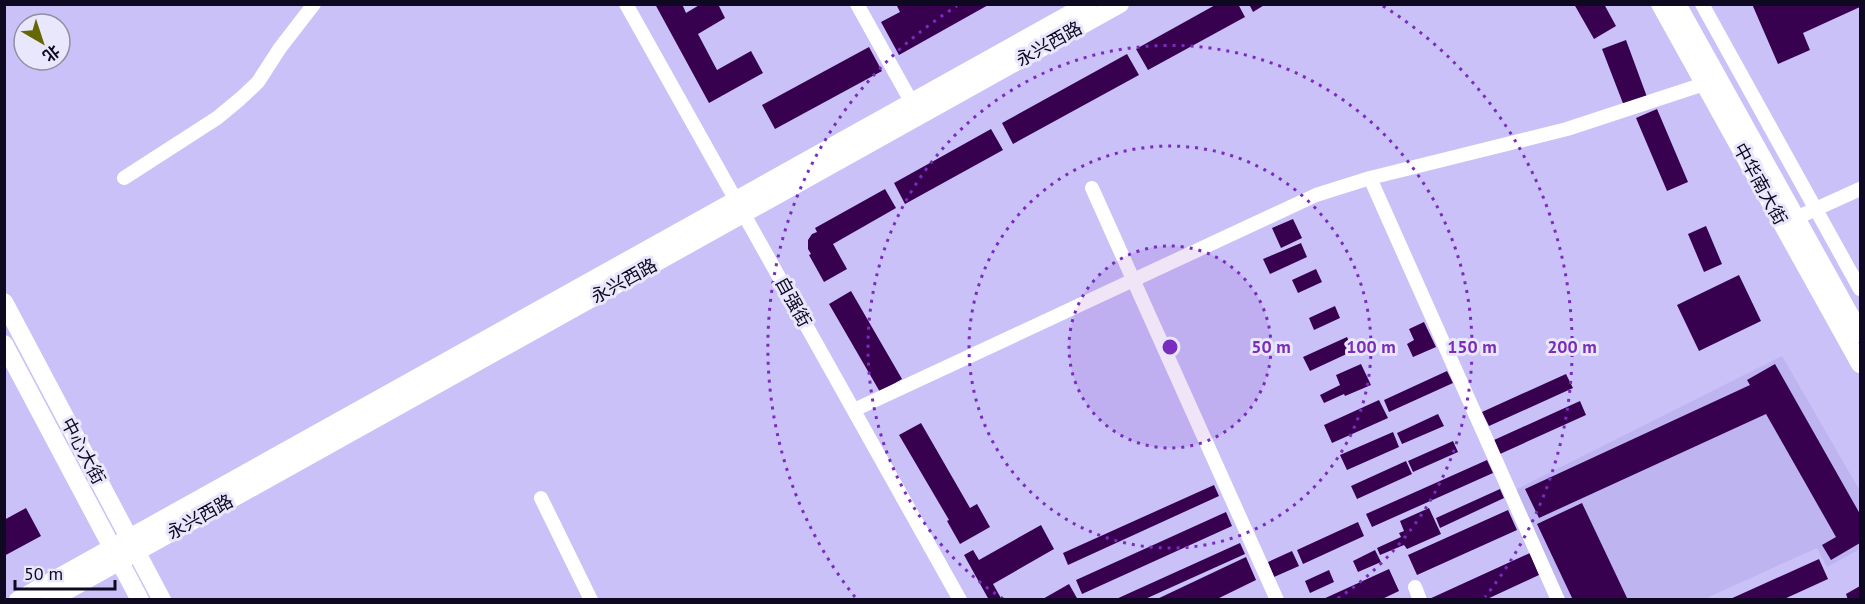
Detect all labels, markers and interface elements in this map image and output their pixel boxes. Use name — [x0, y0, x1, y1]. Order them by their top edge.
north arrow — [12, 12, 72, 72]
street label: 永兴西路 — [1012, 16, 1086, 71]
text: 北 — [39, 41, 64, 66]
street label: 中华南大街 — [1729, 139, 1792, 229]
street label: 永兴西路 — [587, 253, 661, 308]
street label: 自强街 — [770, 273, 817, 331]
text: 50 m — [1251, 335, 1291, 358]
text: 100 m — [1346, 335, 1396, 358]
text: 150 m — [1447, 335, 1497, 358]
text: 200 m — [1547, 335, 1597, 358]
centre of rings — [1160, 337, 1180, 357]
street label: 中心大街 — [56, 414, 110, 488]
street label: 永兴西路 — [163, 489, 237, 544]
scale bar — [15, 553, 116, 591]
text: 50 m — [24, 562, 63, 585]

